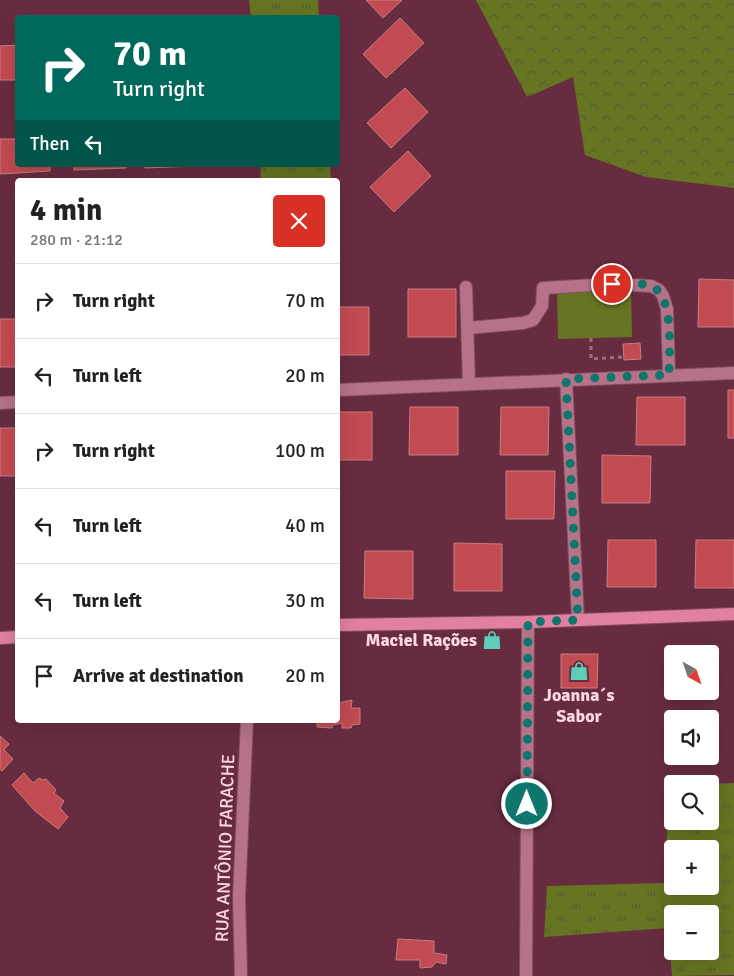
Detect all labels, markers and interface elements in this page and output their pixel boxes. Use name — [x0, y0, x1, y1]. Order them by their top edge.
text: 70 m — [113, 32, 187, 75]
icon: right — [30, 35, 95, 100]
text: Turn right — [113, 75, 205, 102]
icon: left — [80, 130, 108, 158]
text: Then — [30, 132, 70, 156]
text: 4 min — [30, 192, 102, 229]
button: close — [273, 195, 325, 247]
text: 280 m · 21:12 — [30, 230, 123, 250]
pin — [591, 263, 633, 305]
icon: arrive — [598, 270, 626, 298]
icon: right — [30, 287, 58, 315]
text: Turn right — [73, 289, 155, 313]
text: 70 m — [285, 289, 325, 313]
icon: left — [30, 362, 58, 390]
text: Turn left — [73, 364, 142, 388]
text: 20 m — [285, 364, 325, 388]
icon: right — [30, 437, 58, 465]
text: Turn right — [73, 439, 155, 463]
text: 100 m — [275, 439, 325, 463]
icon: left — [30, 512, 58, 540]
text: Turn left — [73, 514, 142, 538]
text: 40 m — [285, 514, 325, 538]
icon: left — [30, 587, 58, 615]
text: Turn left — [73, 589, 142, 613]
text: 30 m — [285, 589, 325, 613]
place label: Maciel Rações — [365, 629, 477, 651]
shop icon: Maciel Rações — [481, 629, 503, 651]
north arrow — [664, 645, 719, 700]
map controls — [664, 645, 719, 960]
shop icon: Joanna´s Sabor — [568, 660, 590, 682]
icon: arrive — [30, 662, 58, 690]
text: Arrive at destination — [73, 664, 244, 688]
text: 20 m — [285, 664, 325, 688]
place label: Joanna´s Sabor — [543, 684, 615, 727]
button: sound — [664, 710, 719, 765]
street label: RUA ANTÔNIO FARACHE — [211, 754, 239, 942]
button: search — [664, 775, 719, 830]
position arrow — [500, 777, 552, 829]
button: + — [664, 840, 719, 895]
button: − — [664, 905, 719, 960]

